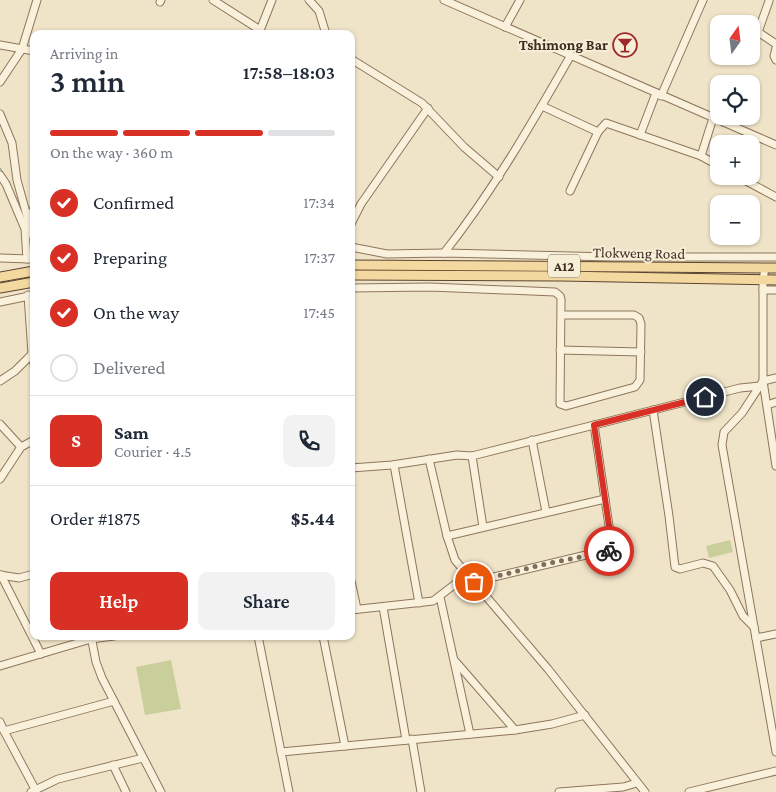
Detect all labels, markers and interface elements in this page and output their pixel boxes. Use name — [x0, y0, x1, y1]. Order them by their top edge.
north arrow — [710, 15, 760, 65]
map controls — [710, 15, 760, 245]
bar icon: Tshimong Bar — [612, 32, 638, 58]
place label: Tshimong Bar — [519, 37, 608, 53]
text: Arriving in — [50, 45, 118, 62]
text: 17:58–18:03 — [243, 62, 335, 83]
text: 3 min — [50, 63, 125, 99]
button: locate — [710, 75, 760, 125]
button: + — [710, 135, 760, 185]
text: On the way · 360 m — [50, 144, 173, 161]
icon: check — [50, 189, 78, 217]
text: Confirmed — [93, 192, 174, 213]
text: 17:34 — [303, 194, 335, 211]
button: − — [710, 195, 760, 245]
icon: check — [50, 244, 78, 272]
street label: Tlokweng Road — [593, 244, 685, 263]
text: Preparing — [93, 247, 167, 268]
text: 17:37 — [304, 249, 335, 266]
road number: A12 — [548, 255, 580, 278]
icon: check — [50, 299, 78, 327]
text: On the way — [93, 302, 179, 323]
text: 17:45 — [303, 304, 335, 321]
text: Delivered — [93, 357, 166, 378]
pin — [684, 376, 726, 418]
icon: home — [691, 383, 719, 411]
button: phone — [283, 415, 335, 467]
text: Sam — [114, 422, 149, 443]
text: S — [71, 430, 81, 451]
text: Courier · 4.5 — [114, 443, 192, 460]
text: Order #1875 — [50, 508, 141, 529]
text: $5.44 — [291, 508, 335, 529]
courier — [584, 526, 634, 576]
icon: bike — [595, 537, 623, 565]
pin — [453, 561, 495, 603]
icon: bag — [460, 568, 488, 596]
button: Help — [50, 572, 188, 630]
button: Share — [198, 572, 335, 630]

